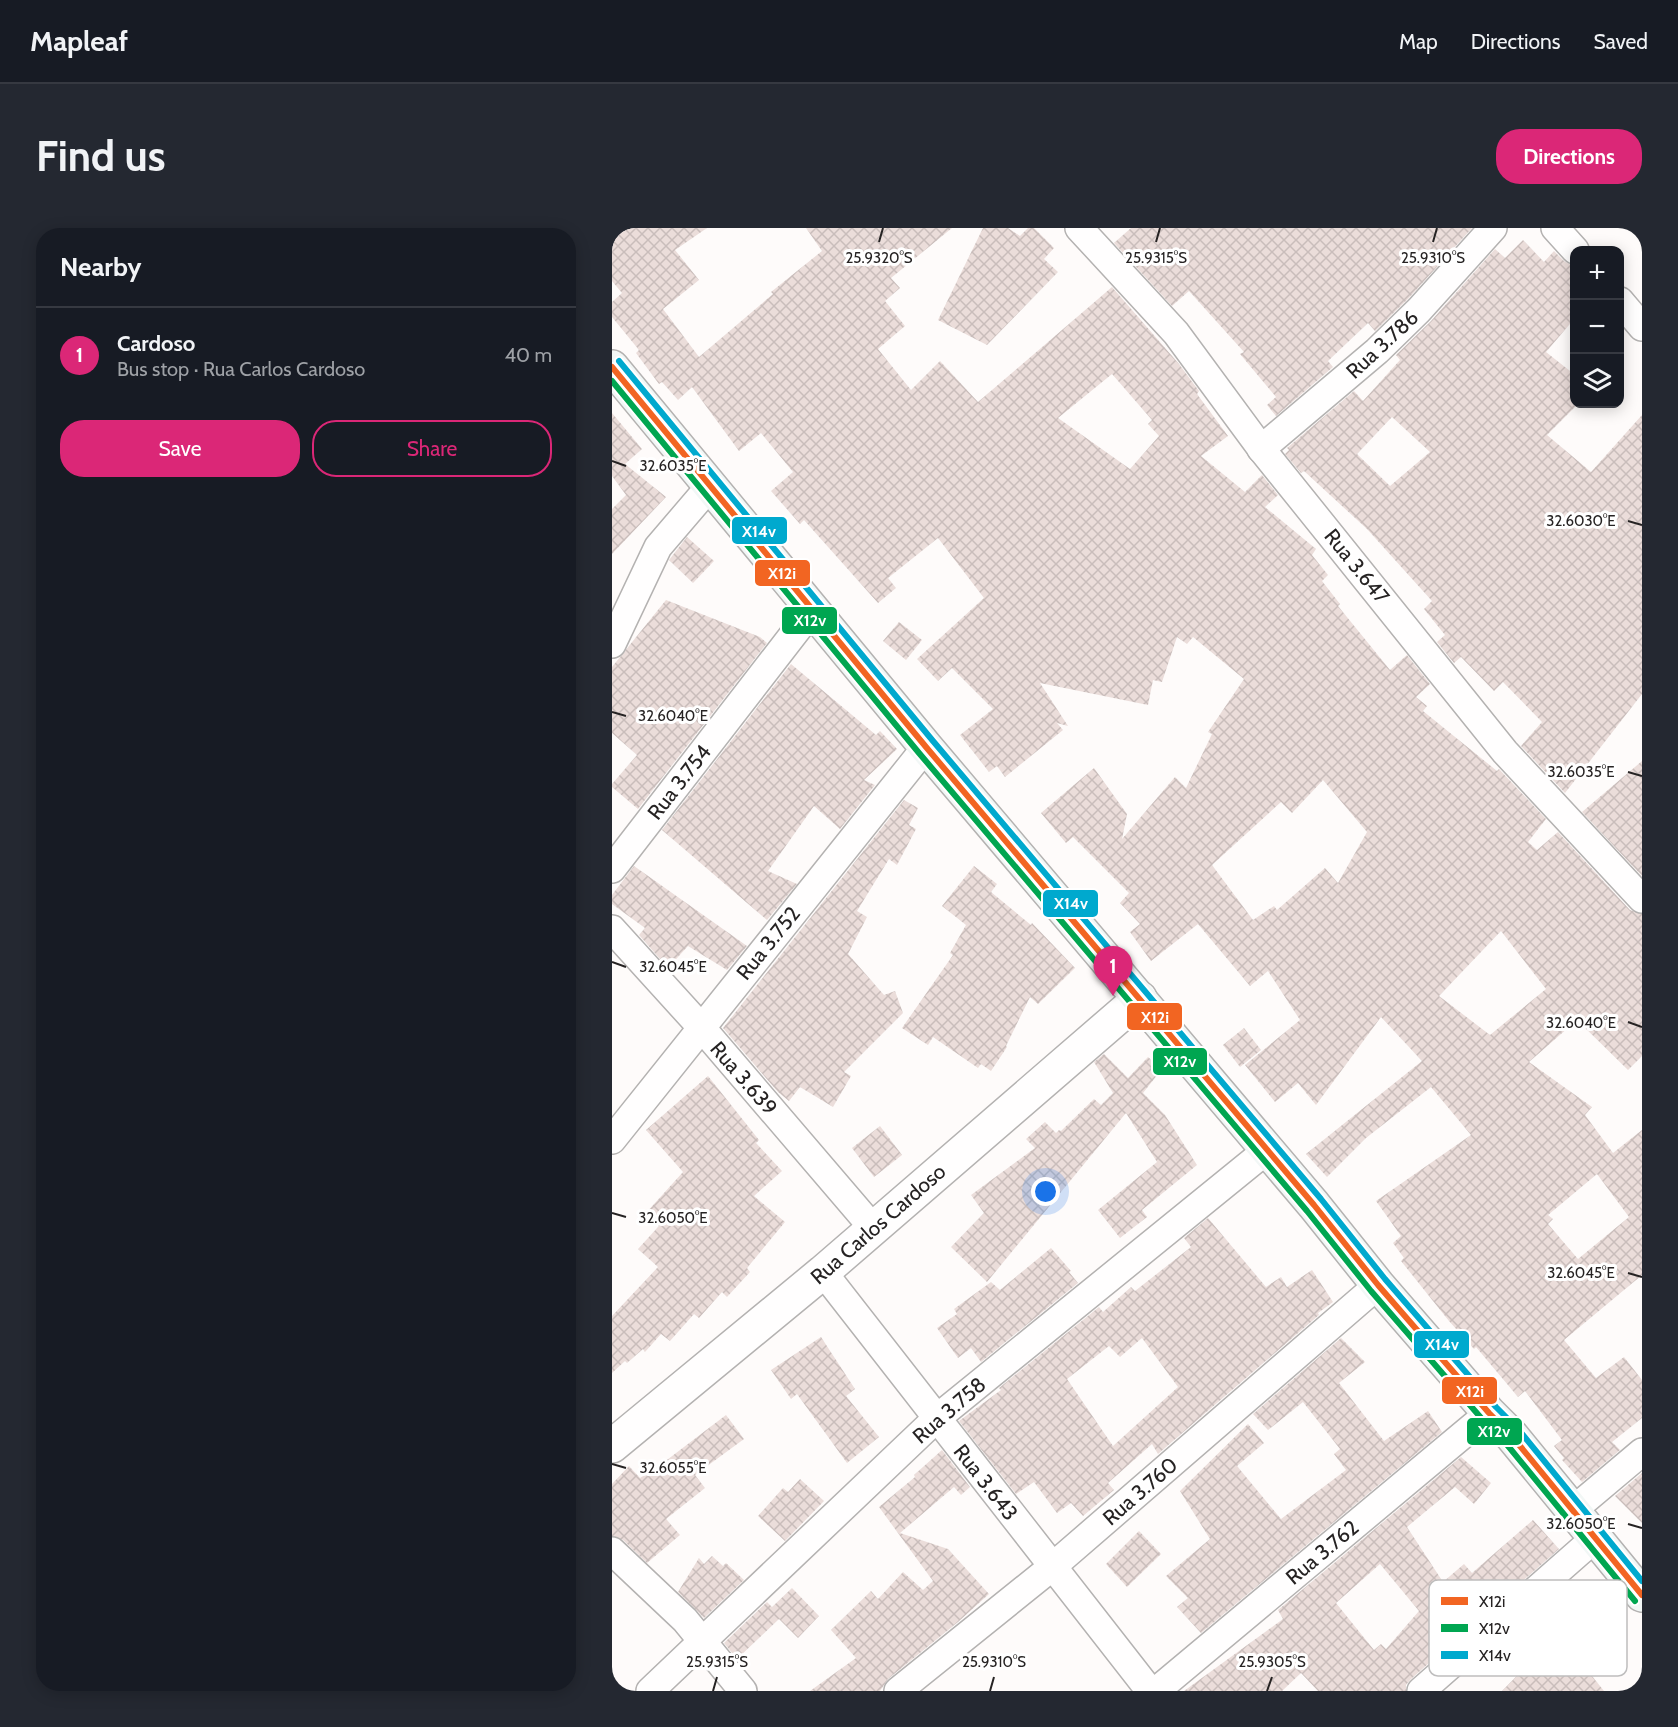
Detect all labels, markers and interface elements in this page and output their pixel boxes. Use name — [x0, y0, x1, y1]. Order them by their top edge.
text: Mapleaf — [30, 24, 128, 58]
text: Map — [1399, 29, 1438, 54]
text: Directions — [1471, 29, 1560, 54]
text: Saved — [1593, 29, 1648, 54]
button: Directions — [1496, 129, 1642, 184]
text: Find us — [36, 130, 165, 182]
map controls — [1570, 246, 1624, 408]
button: + — [1570, 246, 1624, 300]
text: 25.9320°S — [845, 249, 913, 267]
text: 25.9315°S — [1125, 249, 1187, 267]
text: 25.9310°S — [1401, 249, 1465, 267]
text: Nearby — [60, 251, 141, 283]
button: − — [1570, 300, 1624, 354]
street label: Rua 3.786 — [1341, 304, 1423, 384]
text: Cardoso — [117, 330, 195, 357]
text: 1 — [76, 343, 83, 367]
text: 40 m — [504, 343, 552, 367]
button: layers — [1570, 354, 1624, 408]
text: Bus stop · Rua Carlos Cardoso — [117, 357, 365, 381]
button: Save — [60, 420, 300, 477]
button: Share — [312, 420, 552, 477]
text: 32.6035°E — [640, 457, 707, 475]
text: 32.6030°E — [1546, 512, 1616, 530]
line badge: X14v — [731, 516, 788, 545]
text: X14v — [741, 522, 776, 541]
street label: Rua 3.647 — [1319, 524, 1395, 609]
line badge: X12i — [754, 559, 811, 587]
text: X12i — [767, 564, 796, 583]
line badge: X12v — [781, 606, 838, 635]
text: X12v — [793, 611, 826, 630]
text: 32.6040°E — [638, 707, 708, 725]
street label: Rua 3.754 — [642, 740, 716, 824]
text: 32.6035°E — [1548, 763, 1615, 781]
line badge: X14v — [1042, 889, 1099, 918]
text: X14v — [1053, 894, 1088, 913]
street label: Rua 3.752 — [731, 901, 805, 985]
pin: 1 — [1094, 946, 1132, 996]
text: 32.6045°E — [639, 958, 707, 976]
line badge: X12i — [1126, 1002, 1183, 1031]
text: X12i — [1140, 1008, 1169, 1027]
text: 32.6040°E — [1546, 1014, 1616, 1032]
street label: Rua 3.639 — [705, 1036, 783, 1120]
line badge: X12v — [1152, 1047, 1208, 1076]
text: X12v — [1163, 1052, 1196, 1071]
street label: Rua Carlos Cardoso — [805, 1159, 951, 1289]
your location — [1031, 1177, 1060, 1206]
text: 32.6050°E — [638, 1209, 708, 1227]
text: 32.6045°E — [1547, 1264, 1615, 1282]
line badge: X14v — [1413, 1330, 1470, 1359]
text: X14v — [1424, 1335, 1459, 1354]
street label: Rua 3.758 — [907, 1371, 991, 1449]
line badge: X12i — [1441, 1376, 1498, 1405]
text: X12i — [1455, 1382, 1484, 1401]
line badge: X12v — [1466, 1417, 1523, 1446]
text: X12v — [1477, 1422, 1510, 1441]
street label: Rua 3.643 — [949, 1439, 1023, 1525]
street label: Rua 3.760 — [1098, 1452, 1182, 1530]
text: 32.6055°E — [640, 1459, 707, 1477]
street label: Rua 3.762 — [1281, 1514, 1363, 1590]
text: 32.6050°E — [1546, 1515, 1616, 1533]
legend — [1429, 1580, 1627, 1676]
text: X12i — [1479, 1592, 1505, 1611]
text: X12v — [1479, 1619, 1510, 1638]
text: X14v — [1479, 1646, 1511, 1665]
text: 25.9315°S — [686, 1653, 748, 1671]
text: 25.9310°S — [962, 1653, 1026, 1671]
text: 25.9305°S — [1238, 1653, 1306, 1671]

